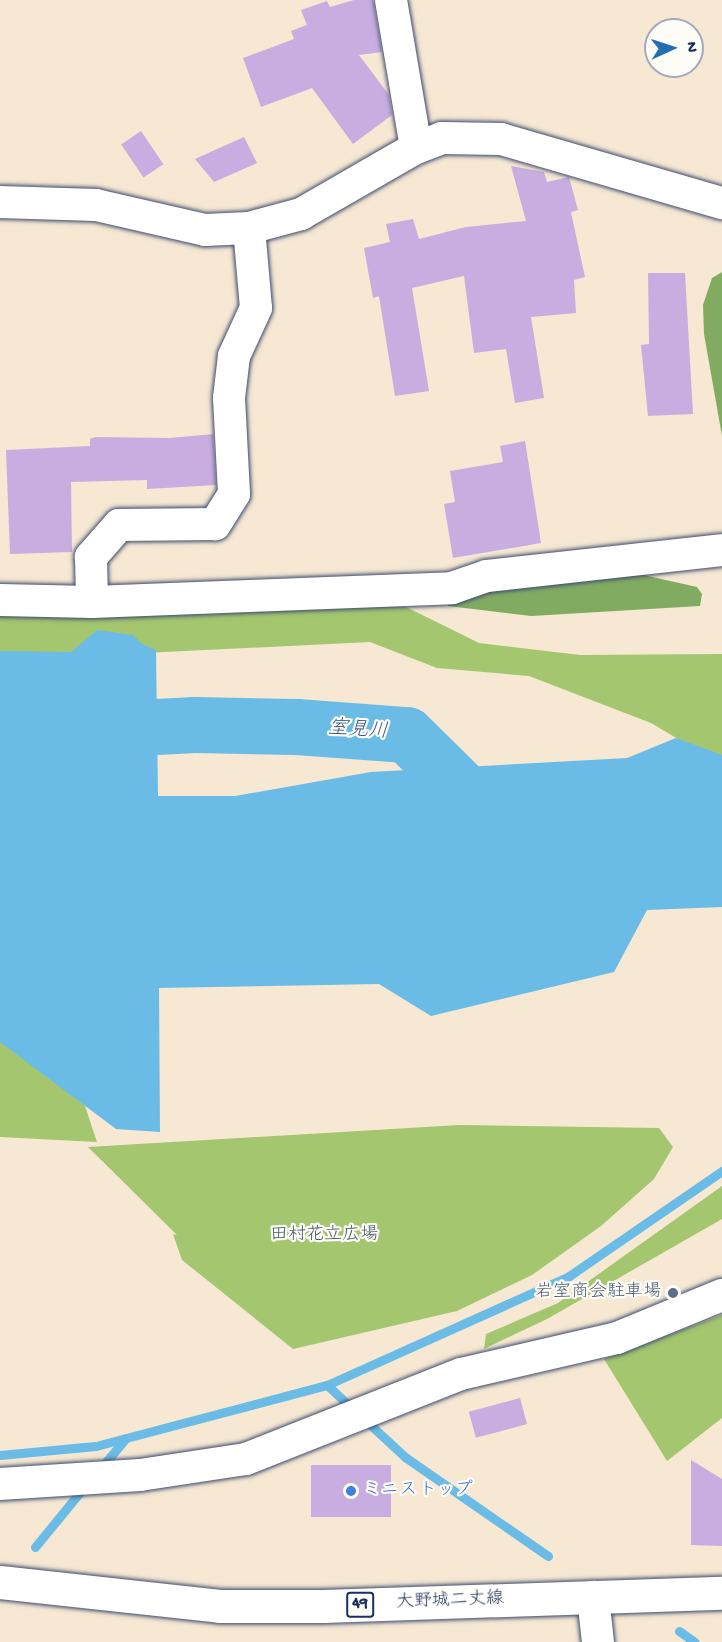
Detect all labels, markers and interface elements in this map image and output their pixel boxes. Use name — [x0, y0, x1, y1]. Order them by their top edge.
north arrow — [644, 18, 704, 78]
text: N — [681, 41, 700, 53]
water label: 室見川 — [327, 717, 389, 745]
park label: 田村花立広場 — [270, 1225, 378, 1247]
place label: 岩室商会駐車場 — [535, 1282, 661, 1304]
marker: 岩室商会駐車場 — [666, 1286, 680, 1300]
place label: ミニストップ — [363, 1480, 471, 1502]
marker: ミニストップ — [344, 1484, 358, 1498]
street label: 大野城二丈線 — [396, 1589, 504, 1615]
road number: 49 — [345, 1592, 375, 1618]

